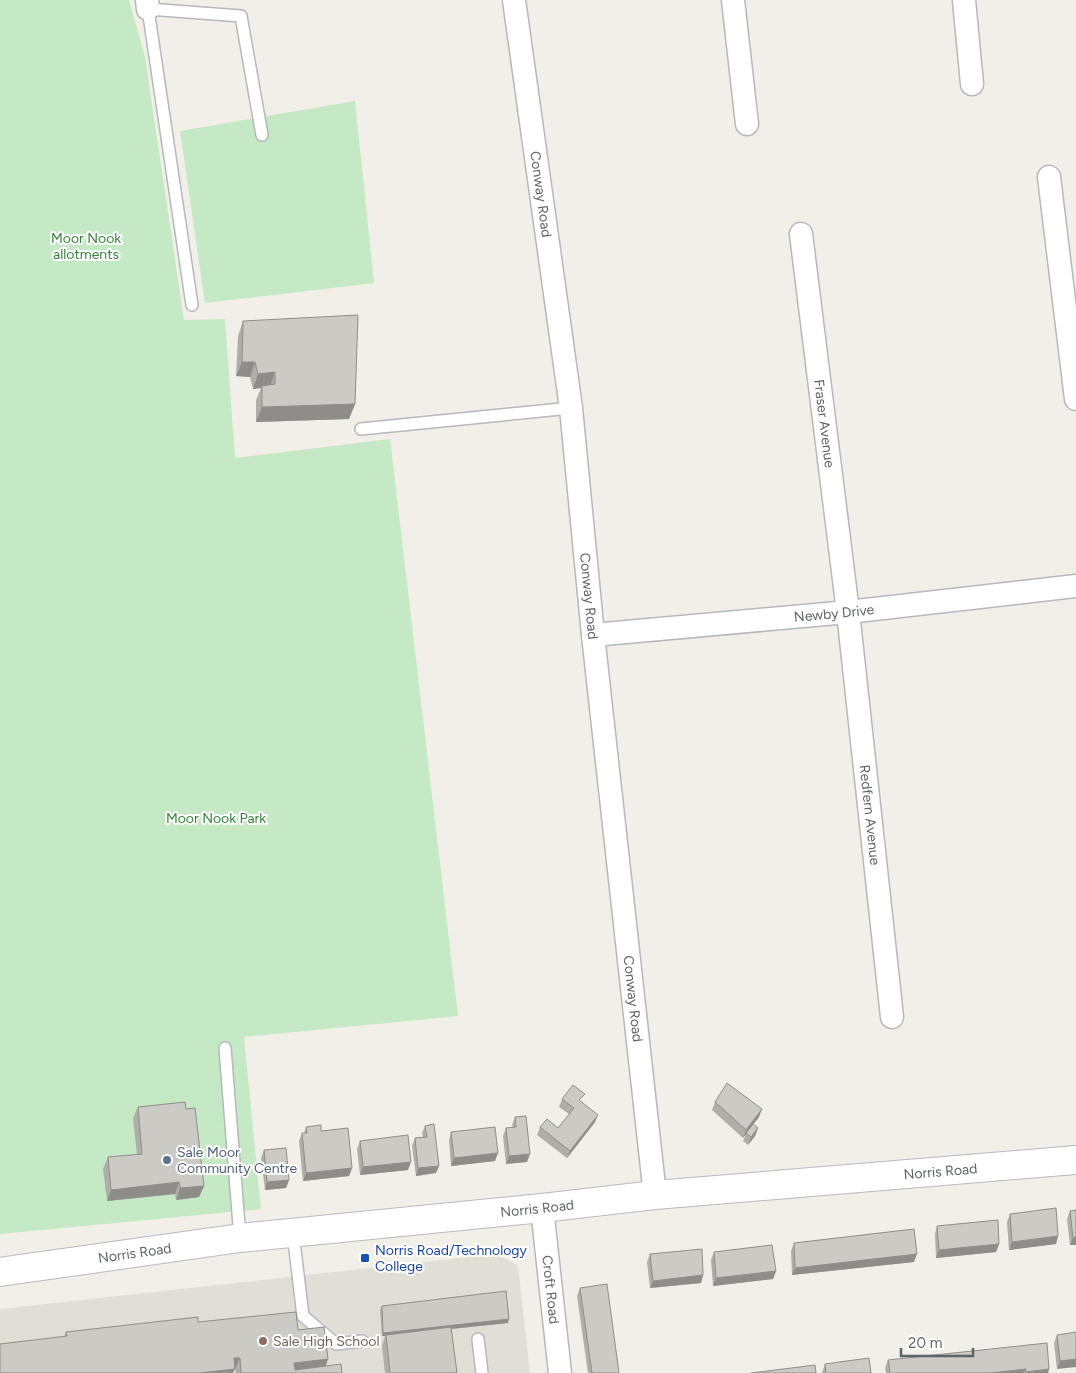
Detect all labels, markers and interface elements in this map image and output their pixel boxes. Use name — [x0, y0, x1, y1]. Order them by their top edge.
street label: Conway Road — [526, 150, 555, 238]
park label: Moor Nook allotments — [51, 230, 121, 263]
street label: Fraser Avenue — [810, 378, 838, 469]
street label: Conway Road — [576, 552, 601, 640]
street label: Newby Drive — [793, 601, 875, 626]
street label: Redfern Avenue — [856, 764, 883, 866]
park label: Moor Nook Park — [166, 810, 266, 827]
street label: Conway Road — [620, 955, 646, 1043]
place label: Sale Moor Community Centre — [177, 1144, 298, 1177]
marker: Sale Moor Community Centre — [161, 1154, 173, 1166]
street label: Norris Road — [903, 1160, 978, 1183]
street label: Norris Road — [500, 1196, 575, 1221]
street label: Norris Road — [97, 1240, 173, 1267]
place label: Norris Road/Technology College — [375, 1242, 528, 1275]
marker: Norris Road/Technology College — [359, 1252, 371, 1264]
street label: Croft Road — [538, 1254, 563, 1325]
scale bar — [901, 1326, 974, 1358]
place label: Sale High School — [273, 1333, 379, 1350]
text: 20 m — [908, 1334, 942, 1352]
marker: Sale High School — [257, 1335, 269, 1347]

